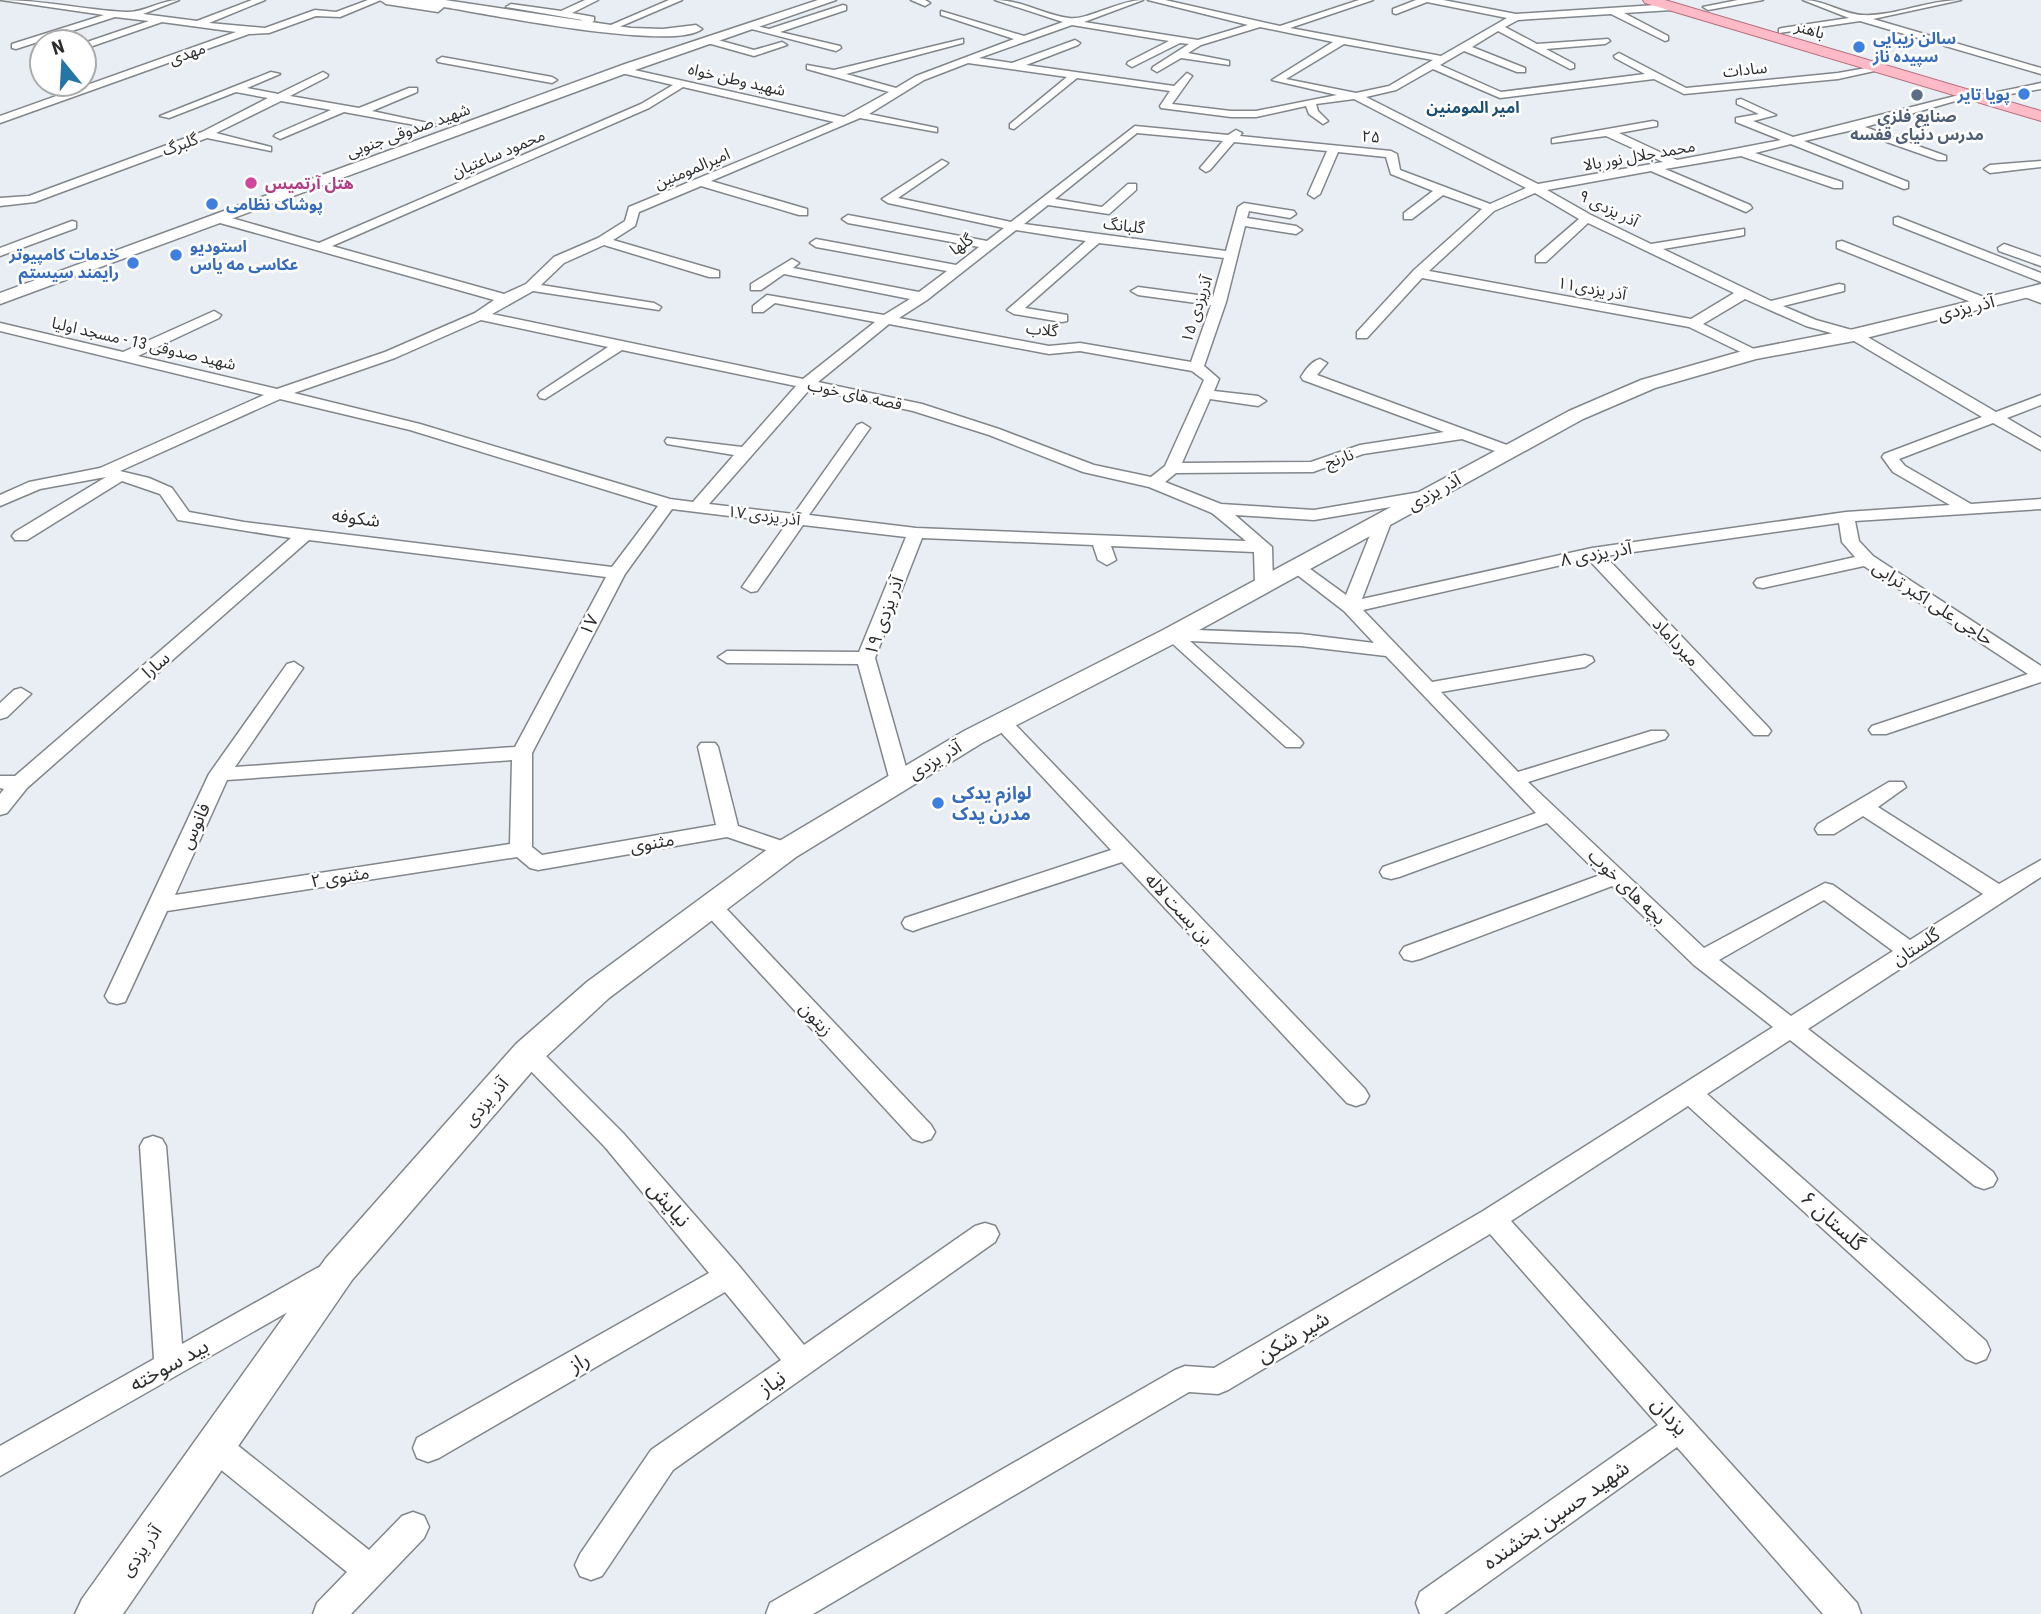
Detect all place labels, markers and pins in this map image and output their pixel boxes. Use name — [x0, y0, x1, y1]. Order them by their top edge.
place label: سالن زیبایی سپیده ناز — [1872, 29, 1956, 67]
marker: سالن زیبایی سپیده ناز — [1851, 39, 1867, 55]
place label: پویا تایر — [1957, 85, 2010, 105]
marker: پویا تایر — [2016, 86, 2032, 102]
marker: صنایع فلزی مدرس دنیای قفسه — [1909, 87, 1925, 103]
place label: صنایع فلزی مدرس دنیای قفسه — [1850, 107, 1984, 144]
place label: هتل آرتمیس — [265, 174, 354, 193]
marker: هتل آرتمیس — [243, 175, 259, 191]
place label: پوشاک نظامی — [226, 195, 323, 215]
marker: پوشاک نظامی — [204, 196, 220, 212]
place label: استودیو عکاسی مه یاس — [190, 237, 299, 274]
place label: خدمات کامپیوتر رایمند سیستم — [8, 245, 119, 285]
marker: استودیو عکاسی مه یاس — [168, 247, 184, 263]
marker: خدمات کامپیوتر رایمند سیستم — [125, 255, 141, 271]
place label: لوازم یدکی مدرن یدک — [952, 782, 1032, 825]
marker: لوازم یدکی مدرن یدک — [930, 795, 946, 811]

